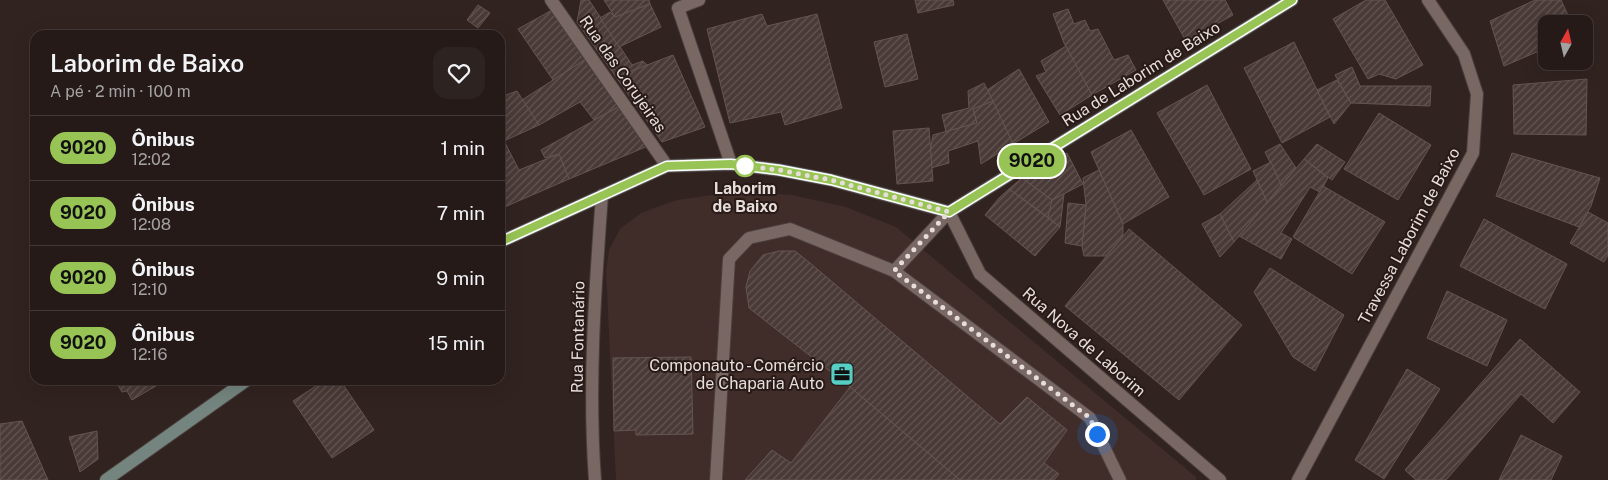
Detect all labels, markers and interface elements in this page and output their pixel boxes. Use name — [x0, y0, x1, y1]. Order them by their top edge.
street label: Rua das Corujeiras — [575, 12, 671, 136]
north arrow — [1538, 15, 1592, 70]
map controls — [1538, 15, 1593, 70]
street label: Rua de Laborim de Baixo — [1058, 17, 1224, 131]
button: heart — [433, 47, 485, 99]
text: Laborim de Baixo — [50, 49, 244, 77]
text: A pé · 2 min · 100 m — [50, 82, 191, 101]
text: Ônibus — [131, 128, 195, 150]
text: 9020 — [60, 137, 106, 158]
text: 1 min — [440, 137, 485, 159]
street label: Travessa Laborim de Baixo — [1354, 144, 1464, 328]
line badge: 9020 — [997, 145, 1067, 177]
text: 12:02 — [131, 150, 170, 169]
text: 9020 — [1009, 150, 1055, 171]
marker: Laborim de Baixo — [734, 155, 756, 177]
place label: Laborim de Baixo — [713, 179, 778, 216]
text: Ônibus — [131, 193, 195, 215]
text: 9020 — [60, 202, 106, 223]
text: 7 min — [437, 202, 485, 224]
text: 12:08 — [131, 215, 171, 234]
text: Ônibus — [131, 258, 195, 280]
text: 9020 — [60, 267, 106, 288]
text: 9 min — [436, 267, 485, 289]
text: 12:10 — [131, 280, 167, 299]
street label: Rua Fontanário — [568, 281, 588, 393]
street label: Rua Nova de Laborim — [1019, 283, 1149, 401]
text: Ônibus — [131, 323, 195, 345]
text: 9020 — [60, 332, 106, 353]
text: 15 min — [428, 332, 485, 354]
text: 12:16 — [131, 345, 168, 364]
place label: Componauto - Comércio de Chaparia Auto — [649, 356, 824, 393]
office icon: Componauto - Comércio de Chaparia Auto — [829, 361, 855, 387]
your location — [1085, 422, 1110, 447]

